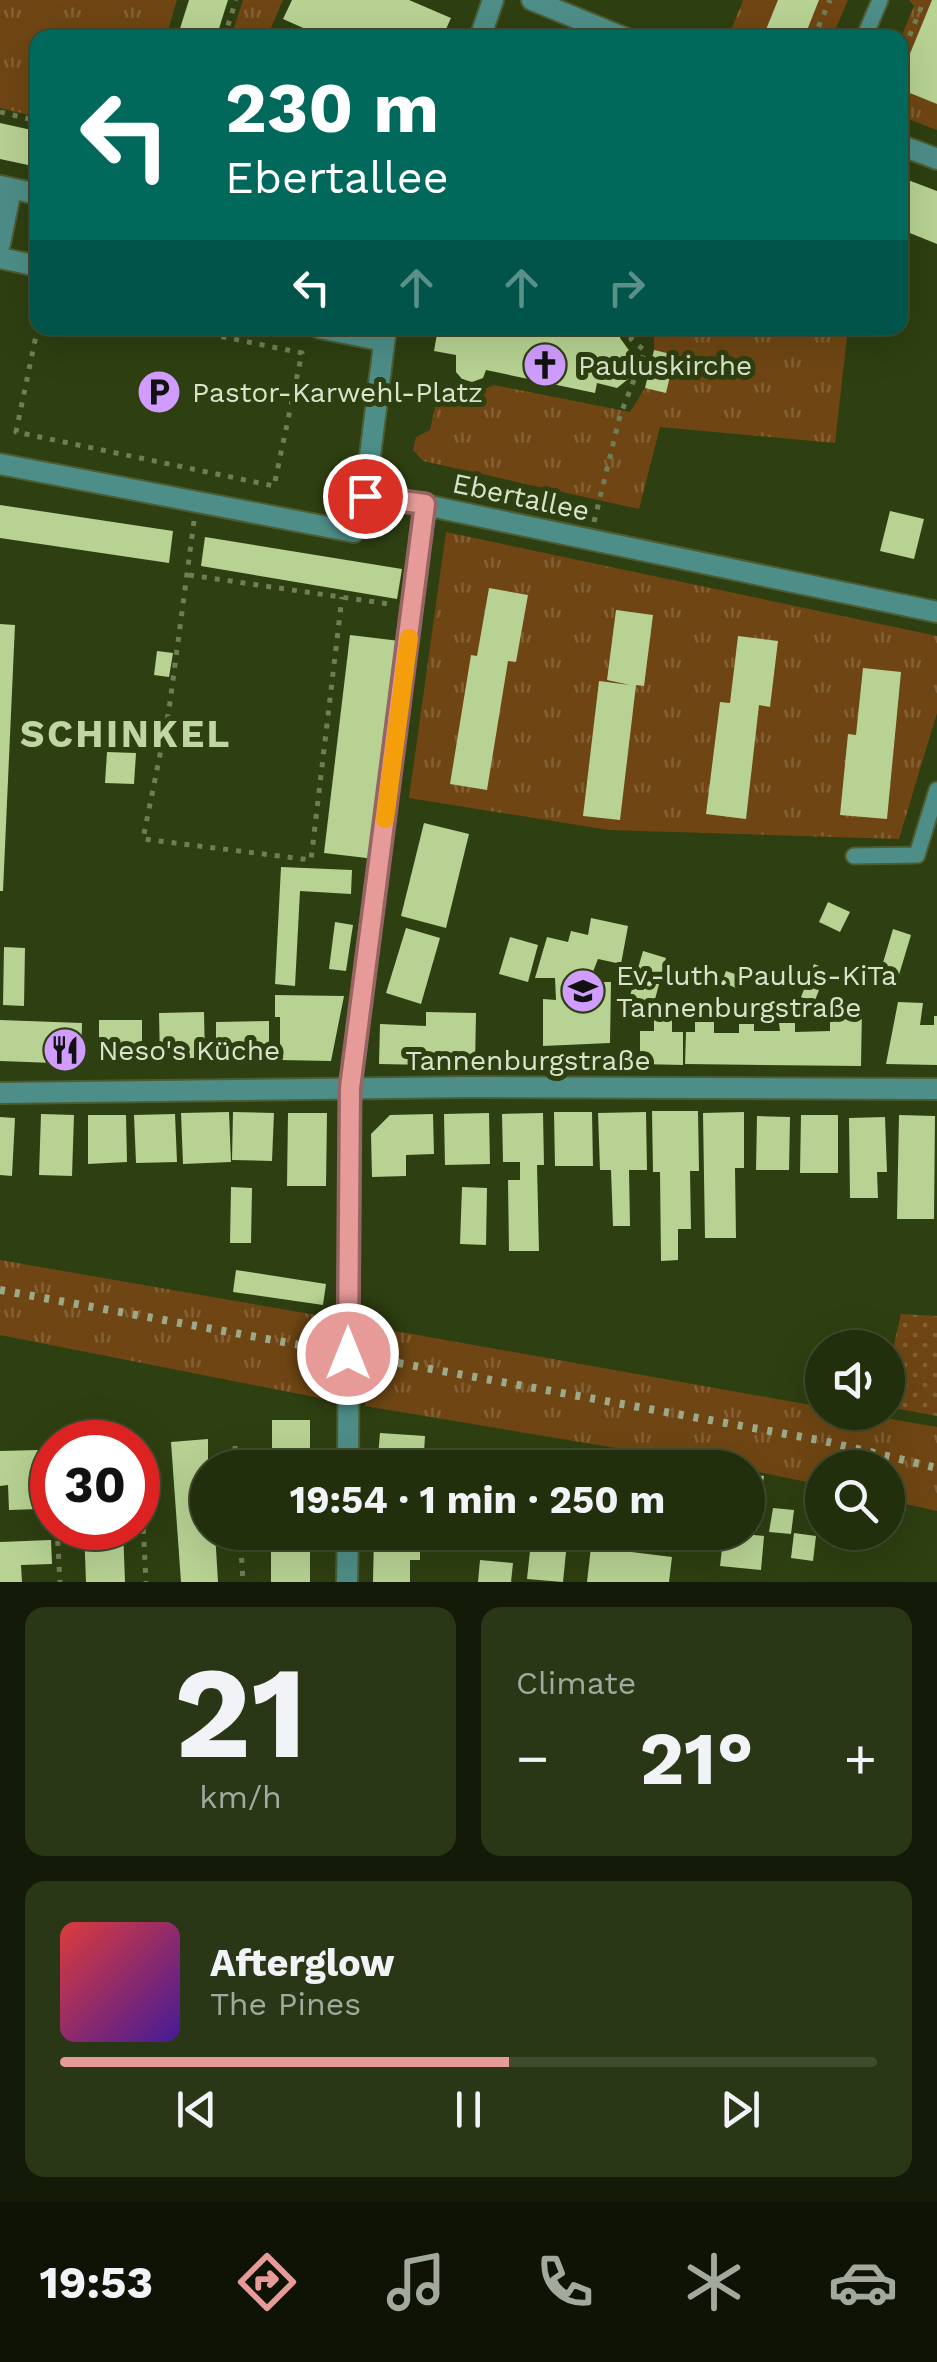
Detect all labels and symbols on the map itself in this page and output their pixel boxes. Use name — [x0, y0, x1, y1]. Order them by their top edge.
church icon: Pauluskirche — [522, 342, 568, 388]
place label: Pauluskirche — [578, 349, 752, 382]
parking icon: Pastor-Karwehl-Platz — [136, 369, 182, 415]
place label: Pastor-Karwehl-Platz — [192, 376, 483, 409]
pin — [323, 454, 408, 539]
street label: Ebertallee — [449, 466, 593, 528]
district label: SCHINKEL — [20, 712, 232, 756]
place label: Ev.-luth. Paulus-KiTa Tannenburgstraße — [616, 959, 897, 1024]
school or university icon: Ev.-luth. Paulus-KiTa Tannenburgstraße — [560, 968, 606, 1014]
restaurant icon: Neso's Küche — [42, 1027, 88, 1073]
place label: Neso's Küche — [98, 1034, 280, 1067]
street label: Tannenburgstraße — [405, 1044, 651, 1077]
position arrow — [296, 1302, 400, 1406]
speed limit sign: 30 — [30, 1420, 160, 1550]

